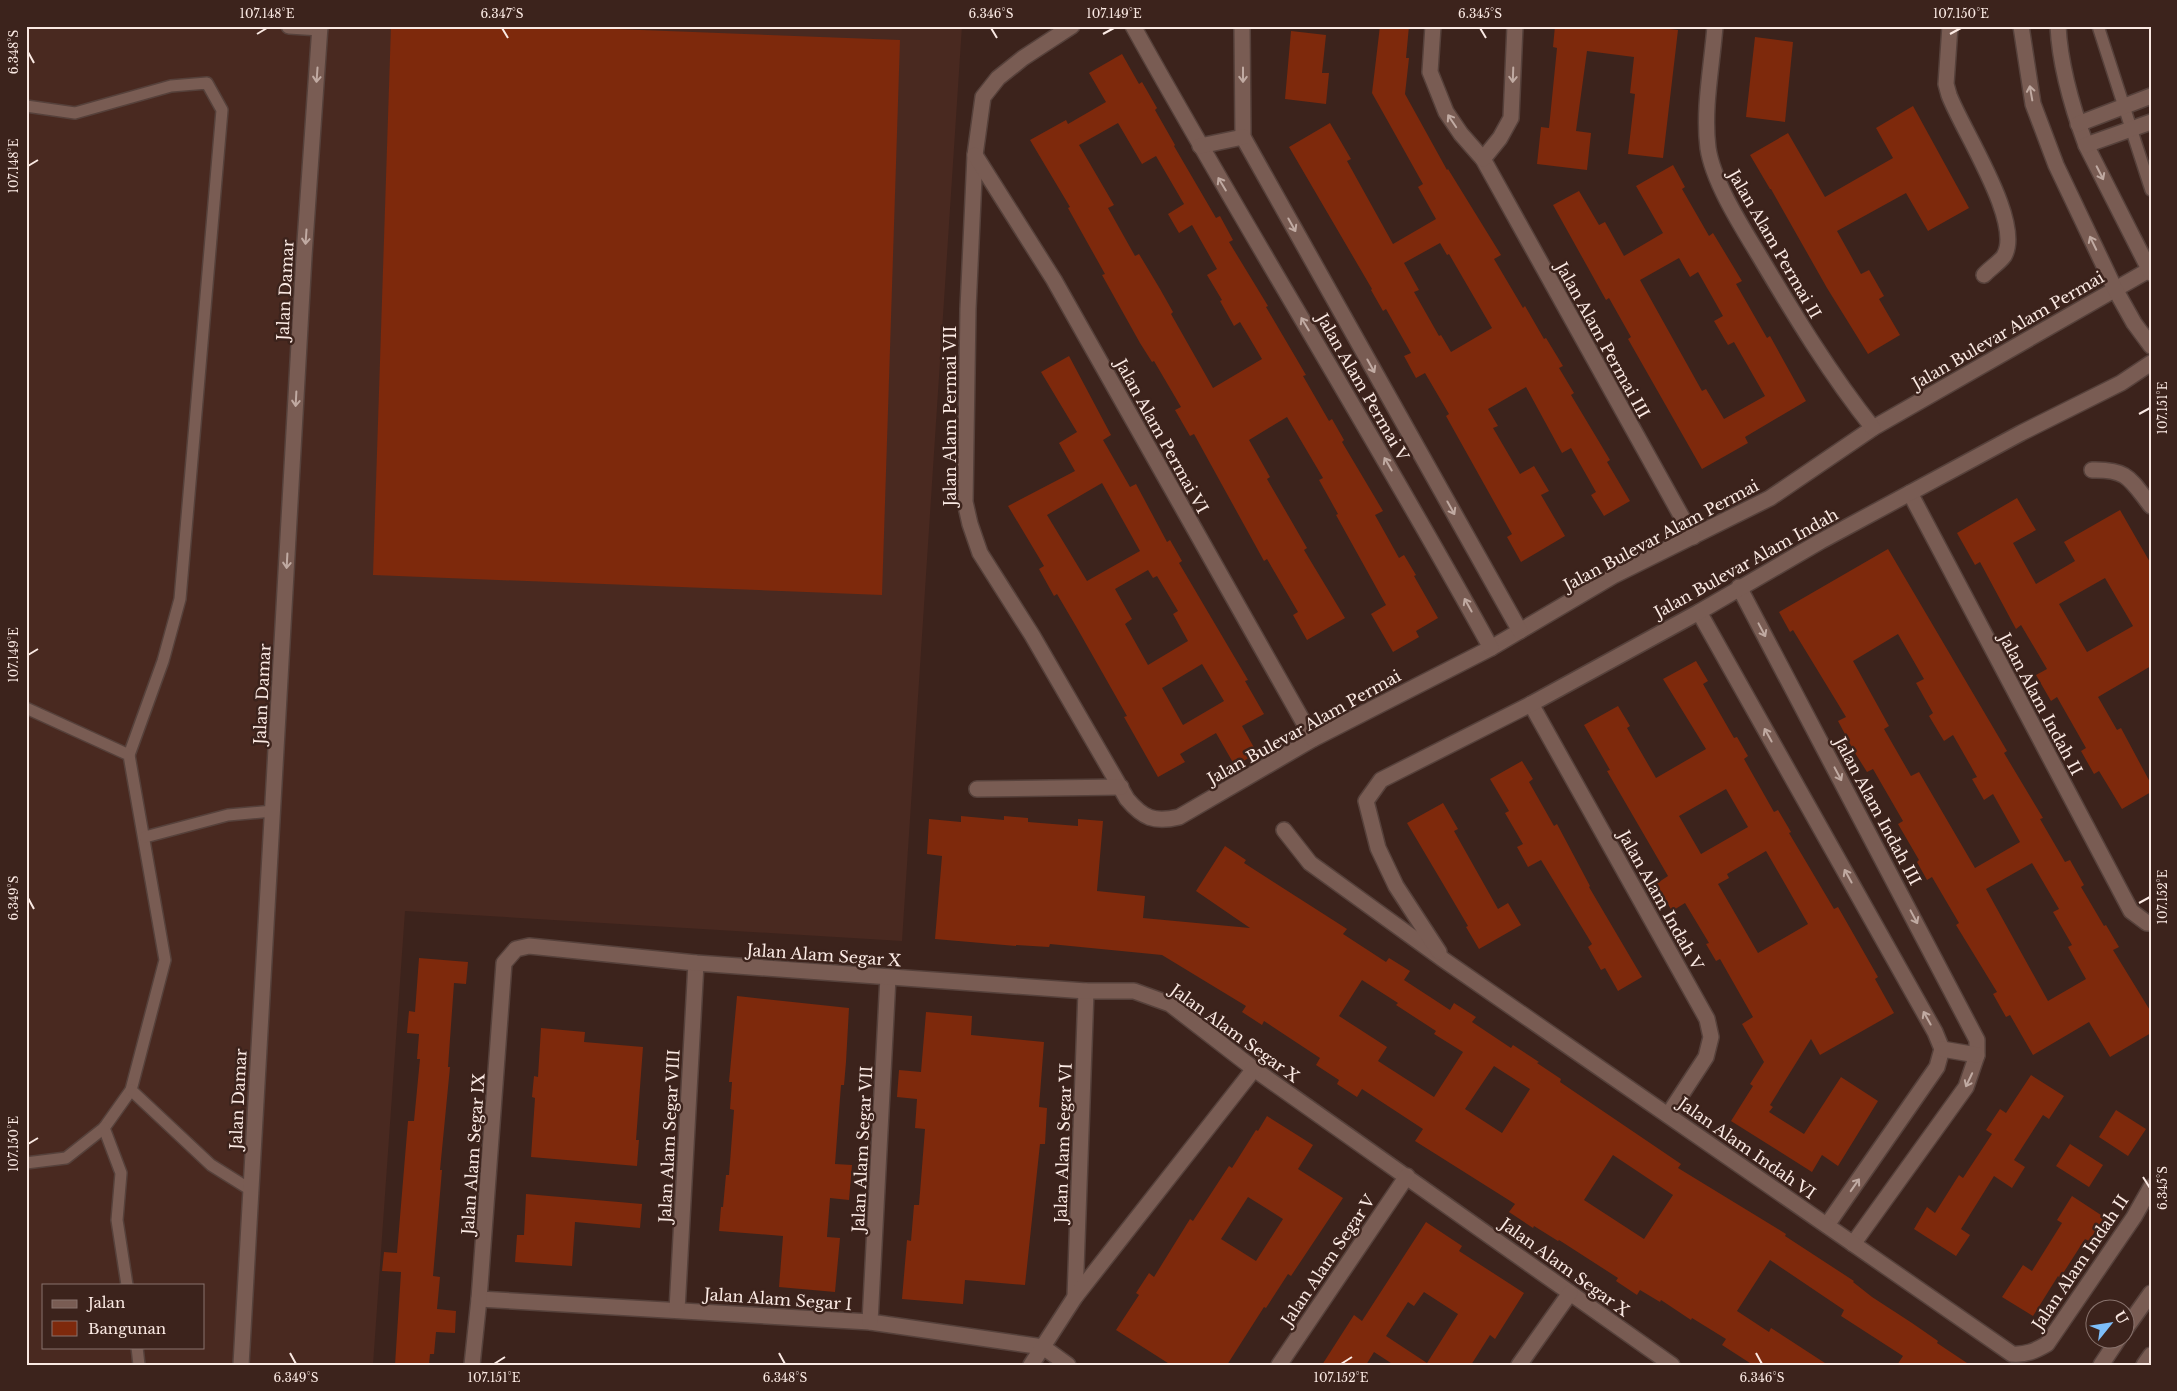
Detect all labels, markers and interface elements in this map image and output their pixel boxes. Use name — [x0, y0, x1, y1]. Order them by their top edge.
text: 107.148°E — [240, 6, 295, 21]
text: 6.347°S — [480, 6, 524, 21]
text: 6.346°S — [969, 6, 1014, 21]
text: 107.149°E — [1086, 6, 1142, 21]
text: 6.345°S — [1458, 6, 1502, 21]
text: 107.150°E — [1933, 6, 1989, 21]
text: 6.348°S — [6, 30, 21, 74]
one-way arrow — [1238, 66, 1248, 83]
one-way arrow — [1508, 66, 1518, 83]
one-way arrow — [312, 67, 321, 83]
one-way arrow — [2026, 85, 2036, 101]
one-way arrow — [1447, 114, 1457, 128]
text: 107.148°E — [6, 138, 21, 193]
street label: Jalan Alam Permai II — [1723, 164, 1826, 322]
one-way arrow — [2096, 165, 2105, 180]
one-way arrow — [1217, 178, 1227, 192]
one-way arrow — [1287, 217, 1297, 232]
one-way arrow — [301, 229, 310, 245]
one-way arrow — [2087, 235, 2097, 250]
street label: Jalan Damar — [272, 239, 298, 343]
street label: Jalan Alam Permai III — [1551, 257, 1654, 421]
street label: Jalan Bulevar Alam Permai — [1907, 267, 2108, 394]
street label: Jalan Alam Permai V — [1312, 308, 1414, 465]
one-way arrow — [1300, 317, 1310, 331]
street label: Jalan Alam Permai VII — [940, 326, 960, 508]
street label: Jalan Alam Permai VI — [1110, 353, 1213, 517]
one-way arrow — [1367, 359, 1377, 373]
text: 107.151°E — [2155, 381, 2170, 434]
one-way arrow — [292, 391, 301, 407]
one-way arrow — [1383, 456, 1393, 471]
street label: Jalan Bulevar Alam Permai — [1558, 475, 1762, 596]
one-way arrow — [1446, 501, 1456, 516]
street label: Jalan Bulevar Alam Indah — [1649, 504, 1842, 623]
one-way arrow — [282, 553, 291, 569]
one-way arrow — [1462, 599, 1472, 613]
one-way arrow — [1758, 622, 1767, 637]
text: 107.149°E — [6, 627, 21, 683]
street label: Jalan Alam Indah II — [1994, 628, 2087, 778]
street label: Jalan Damar — [249, 643, 275, 747]
street label: Jalan Bulevar Alam Permai — [1202, 665, 1405, 790]
one-way arrow — [1763, 727, 1773, 742]
street label: Jalan Alam Indah III — [1830, 732, 1925, 888]
one-way arrow — [1833, 766, 1843, 781]
street label: Jalan Alam Indah V — [1613, 825, 1708, 974]
text: 107.152°E — [2155, 869, 2170, 924]
one-way arrow — [1842, 870, 1852, 884]
text: 6.349°S — [6, 875, 21, 920]
one-way arrow — [1910, 909, 1919, 924]
street label: Jalan Alam Segar X — [744, 939, 903, 970]
street label: Jalan Alam Segar X — [1165, 978, 1304, 1087]
one-way arrow — [1922, 1011, 1931, 1026]
street label: Jalan Damar — [225, 1048, 251, 1152]
street label: Jalan Alam Segar VIII — [654, 1049, 684, 1225]
street label: Jalan Alam Segar VI — [1050, 1063, 1076, 1225]
street label: Jalan Alam Segar VII — [848, 1065, 876, 1235]
street label: Jalan Alam Segar IX — [457, 1072, 489, 1237]
one-way arrow — [1963, 1072, 1973, 1087]
street label: Jalan Alam Indah VI — [1673, 1092, 1820, 1203]
text: 107.150°E — [6, 1116, 21, 1172]
text: 6.345°S — [2155, 1166, 2170, 1210]
one-way arrow — [1850, 1179, 1860, 1193]
street label: Jalan Alam Segar V — [1276, 1190, 1379, 1331]
street label: Jalan Alam Indah II — [2026, 1191, 2132, 1335]
street label: Jalan Alam Segar X — [1495, 1212, 1634, 1321]
legend — [42, 1284, 205, 1348]
street label: Jalan Alam Segar I — [701, 1284, 853, 1314]
text: Jalan — [86, 1293, 125, 1312]
north arrow — [2084, 1298, 2134, 1348]
text: U — [2110, 1308, 2132, 1328]
text: Bangunan — [88, 1319, 166, 1338]
text: 6.349°S — [274, 1370, 319, 1385]
text: 107.151°E — [468, 1370, 521, 1385]
text: 6.348°S — [763, 1370, 807, 1385]
text: 107.152°E — [1314, 1370, 1369, 1385]
text: 6.346°S — [1740, 1370, 1785, 1385]

